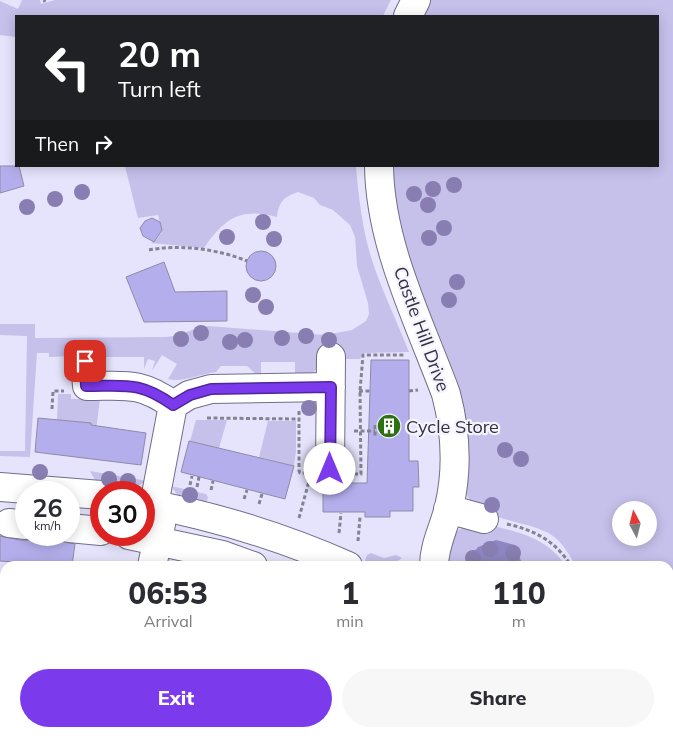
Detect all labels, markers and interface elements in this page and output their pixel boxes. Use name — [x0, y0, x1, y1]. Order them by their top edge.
text: 20 m — [118, 32, 201, 76]
icon: left — [35, 35, 100, 100]
text: Turn left — [118, 75, 201, 103]
icon: right — [89, 130, 117, 158]
text: Then — [35, 132, 79, 156]
street label: Castle Hill Drive — [389, 263, 455, 395]
pin — [64, 340, 106, 382]
icon: arrive — [71, 347, 99, 375]
building icon: Cycle Store — [376, 413, 402, 439]
place label: Cycle Store — [406, 415, 499, 438]
position arrow — [303, 442, 355, 494]
speed limit sign: 30 — [90, 481, 155, 546]
text: 26 — [32, 492, 63, 523]
north arrow — [612, 501, 658, 546]
map controls — [612, 501, 657, 546]
text: km/h — [34, 518, 61, 533]
text: 06:53 — [128, 574, 208, 612]
text: 1 — [341, 574, 359, 612]
text: 110 — [492, 574, 546, 612]
text: Arrival — [144, 611, 193, 631]
text: min — [336, 611, 364, 631]
text: m — [512, 611, 526, 631]
button: Exit — [20, 669, 332, 727]
button: Share — [342, 669, 654, 727]

